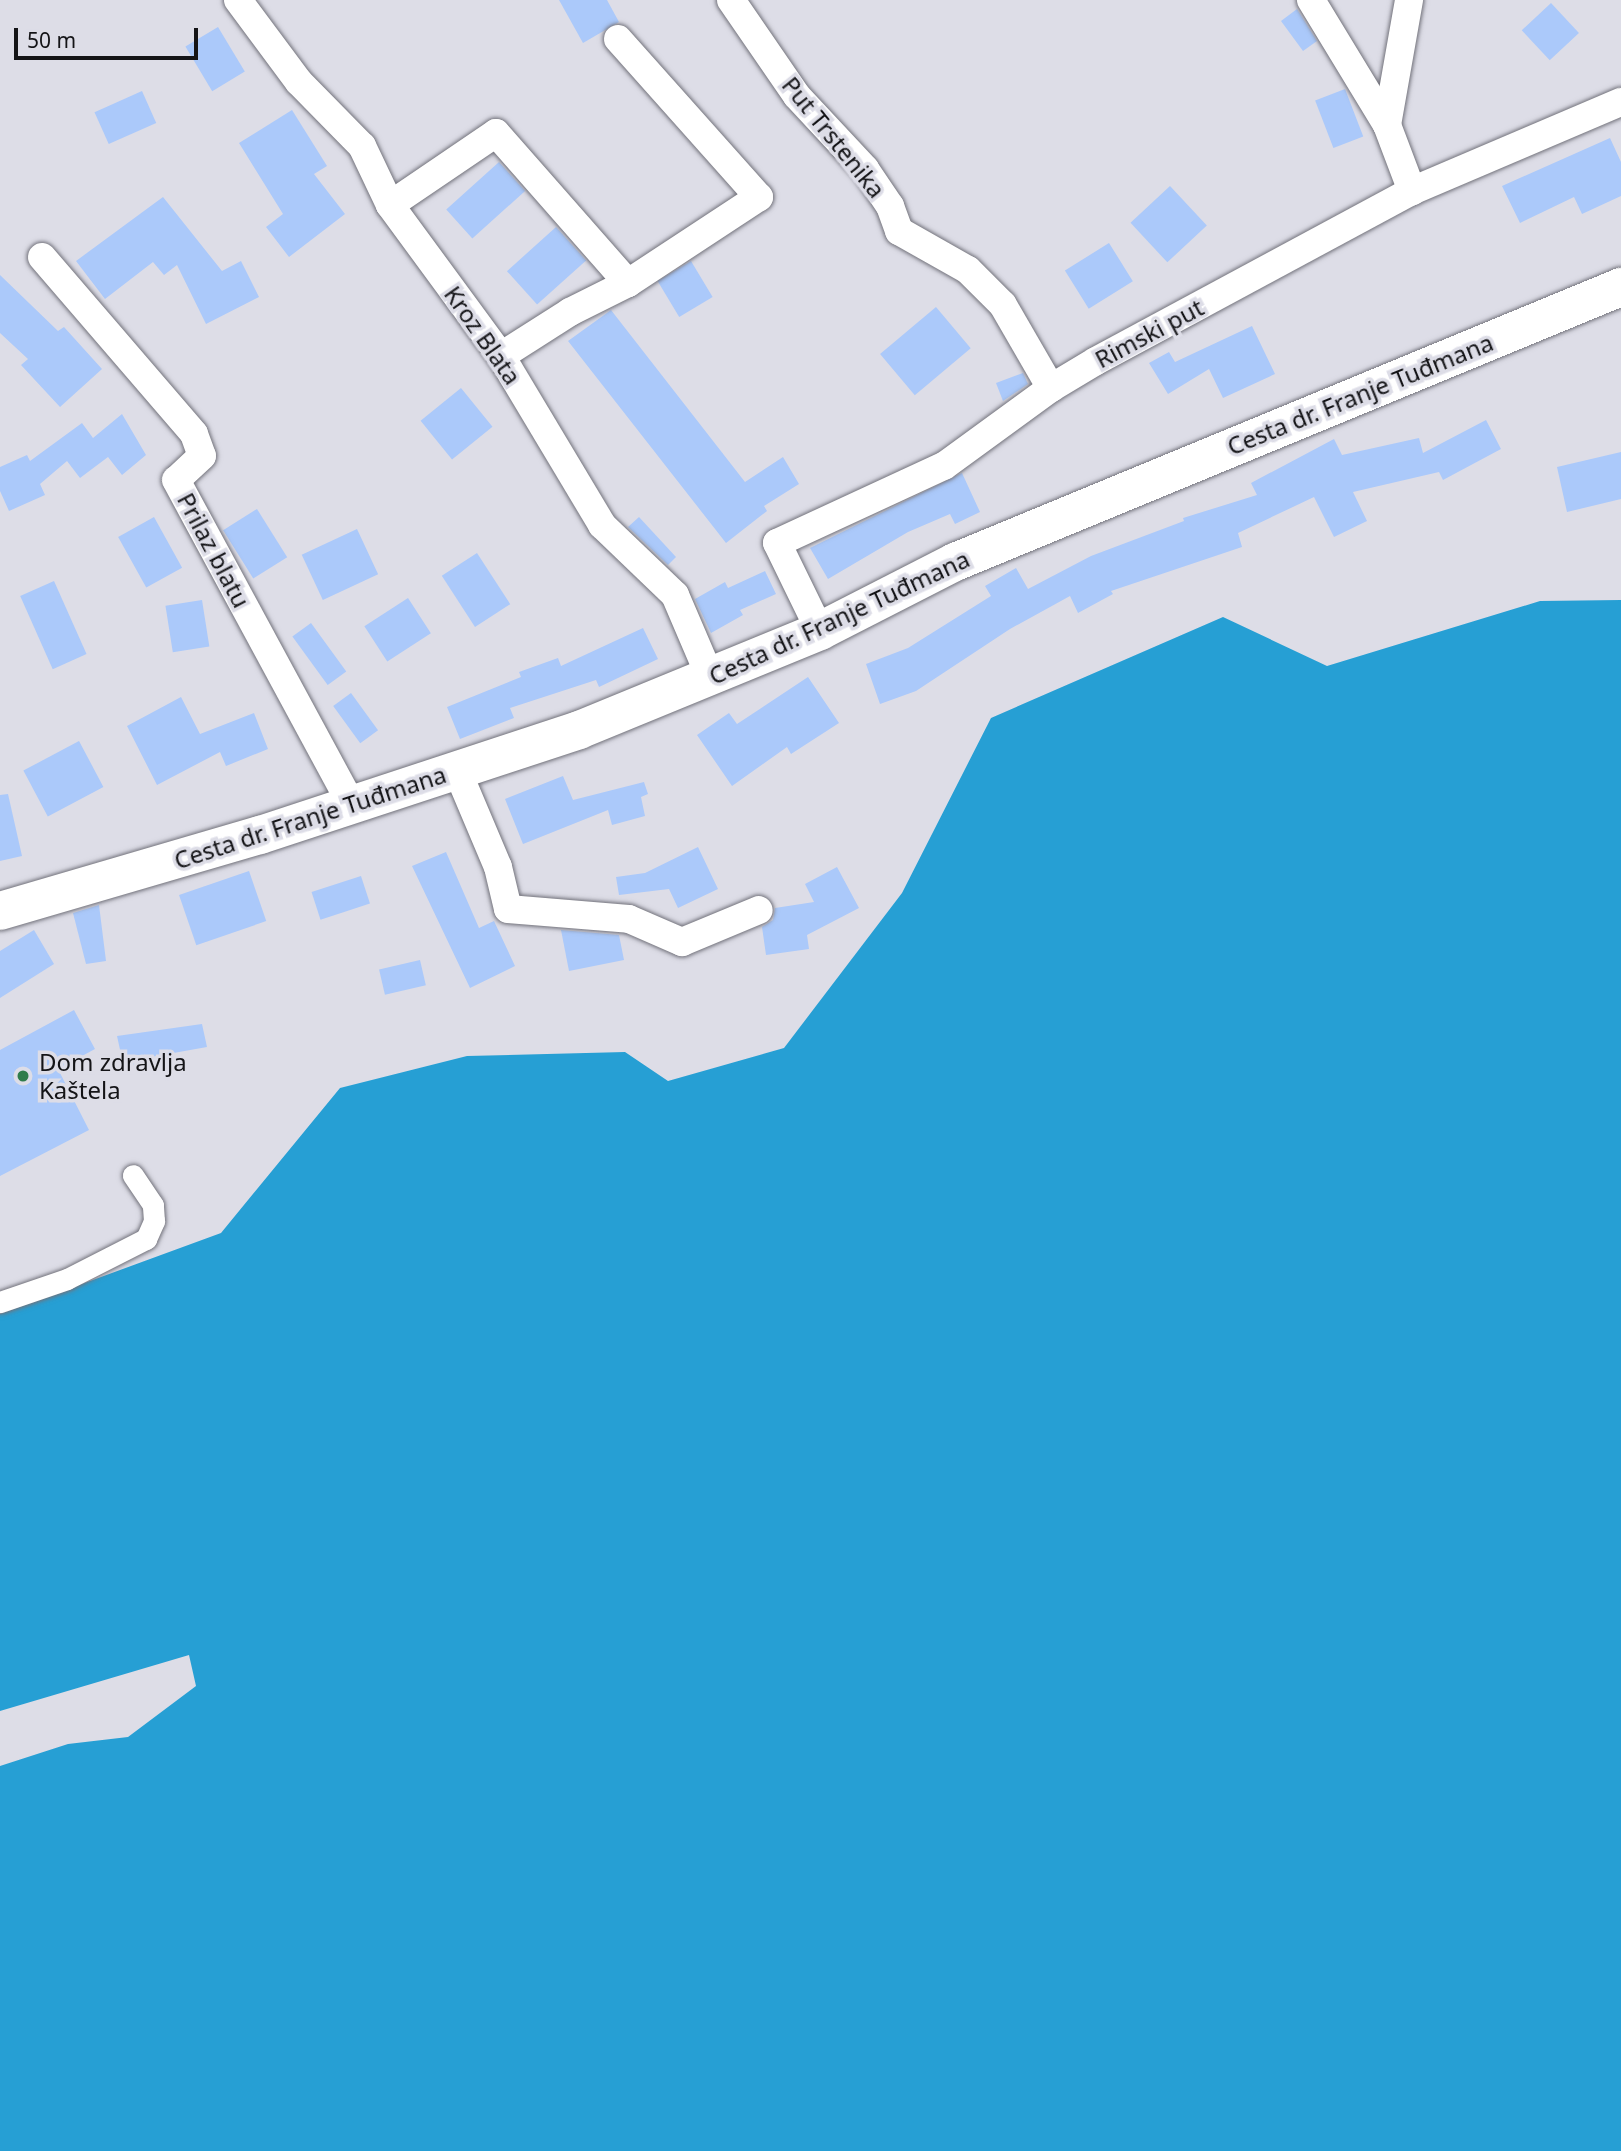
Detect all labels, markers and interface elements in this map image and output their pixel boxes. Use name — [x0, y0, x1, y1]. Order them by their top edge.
scale bar — [18, 14, 201, 58]
text: 50 m — [27, 26, 76, 54]
street label: Put Trstenika — [776, 71, 892, 203]
street label: Kroz Blata — [439, 280, 527, 390]
street label: Rimski put — [1090, 292, 1208, 374]
street label: Cesta dr. Franje Tuđmana — [1223, 327, 1497, 461]
street label: Prilaz blatu — [172, 488, 256, 612]
street label: Cesta dr. Franje Tuđmana — [704, 544, 974, 690]
street label: Cesta dr. Franje Tuđmana — [170, 759, 450, 875]
place label: Dom zdravlja Kaštela — [39, 1048, 187, 1104]
marker: Dom zdravlja Kaštela — [13, 1066, 33, 1086]

